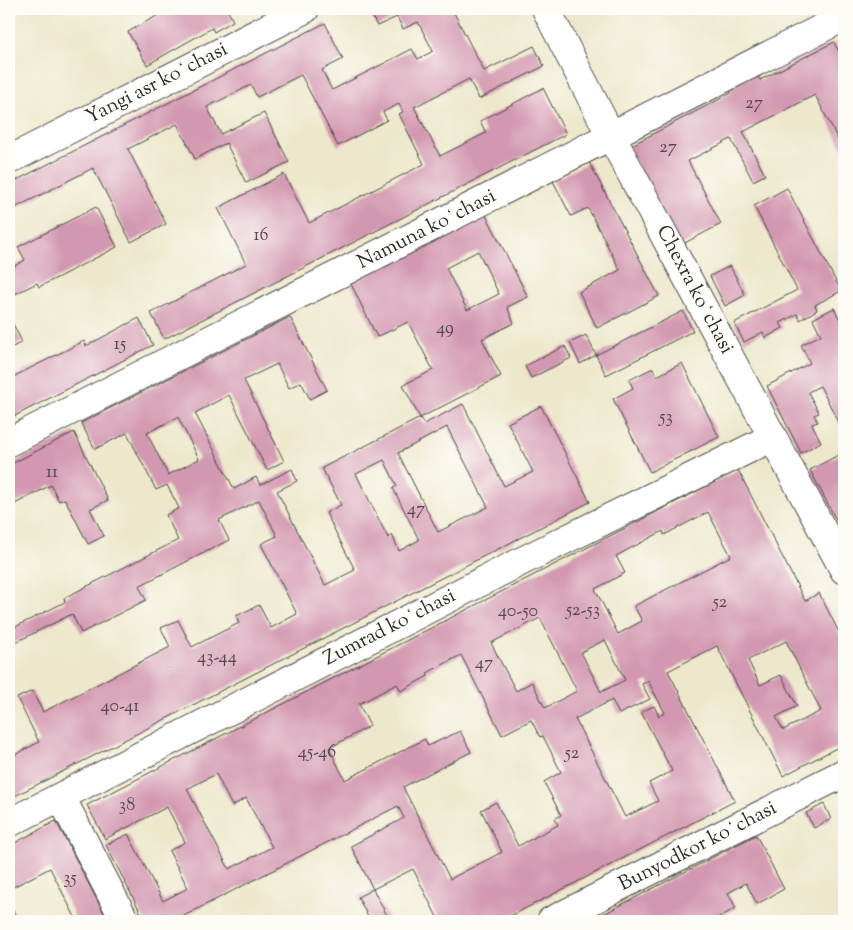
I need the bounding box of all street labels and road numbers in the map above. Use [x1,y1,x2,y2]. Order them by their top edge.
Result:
street label: Yangi asr koʻchasi [81,36,233,132]
street label: Namuna koʻchasi [353,182,502,277]
street label: Chexra koʻchasi [648,220,740,360]
street label: Zumrad koʻchasi [319,582,461,674]
street label: Bunyodkor koʻchasi [614,794,783,899]

